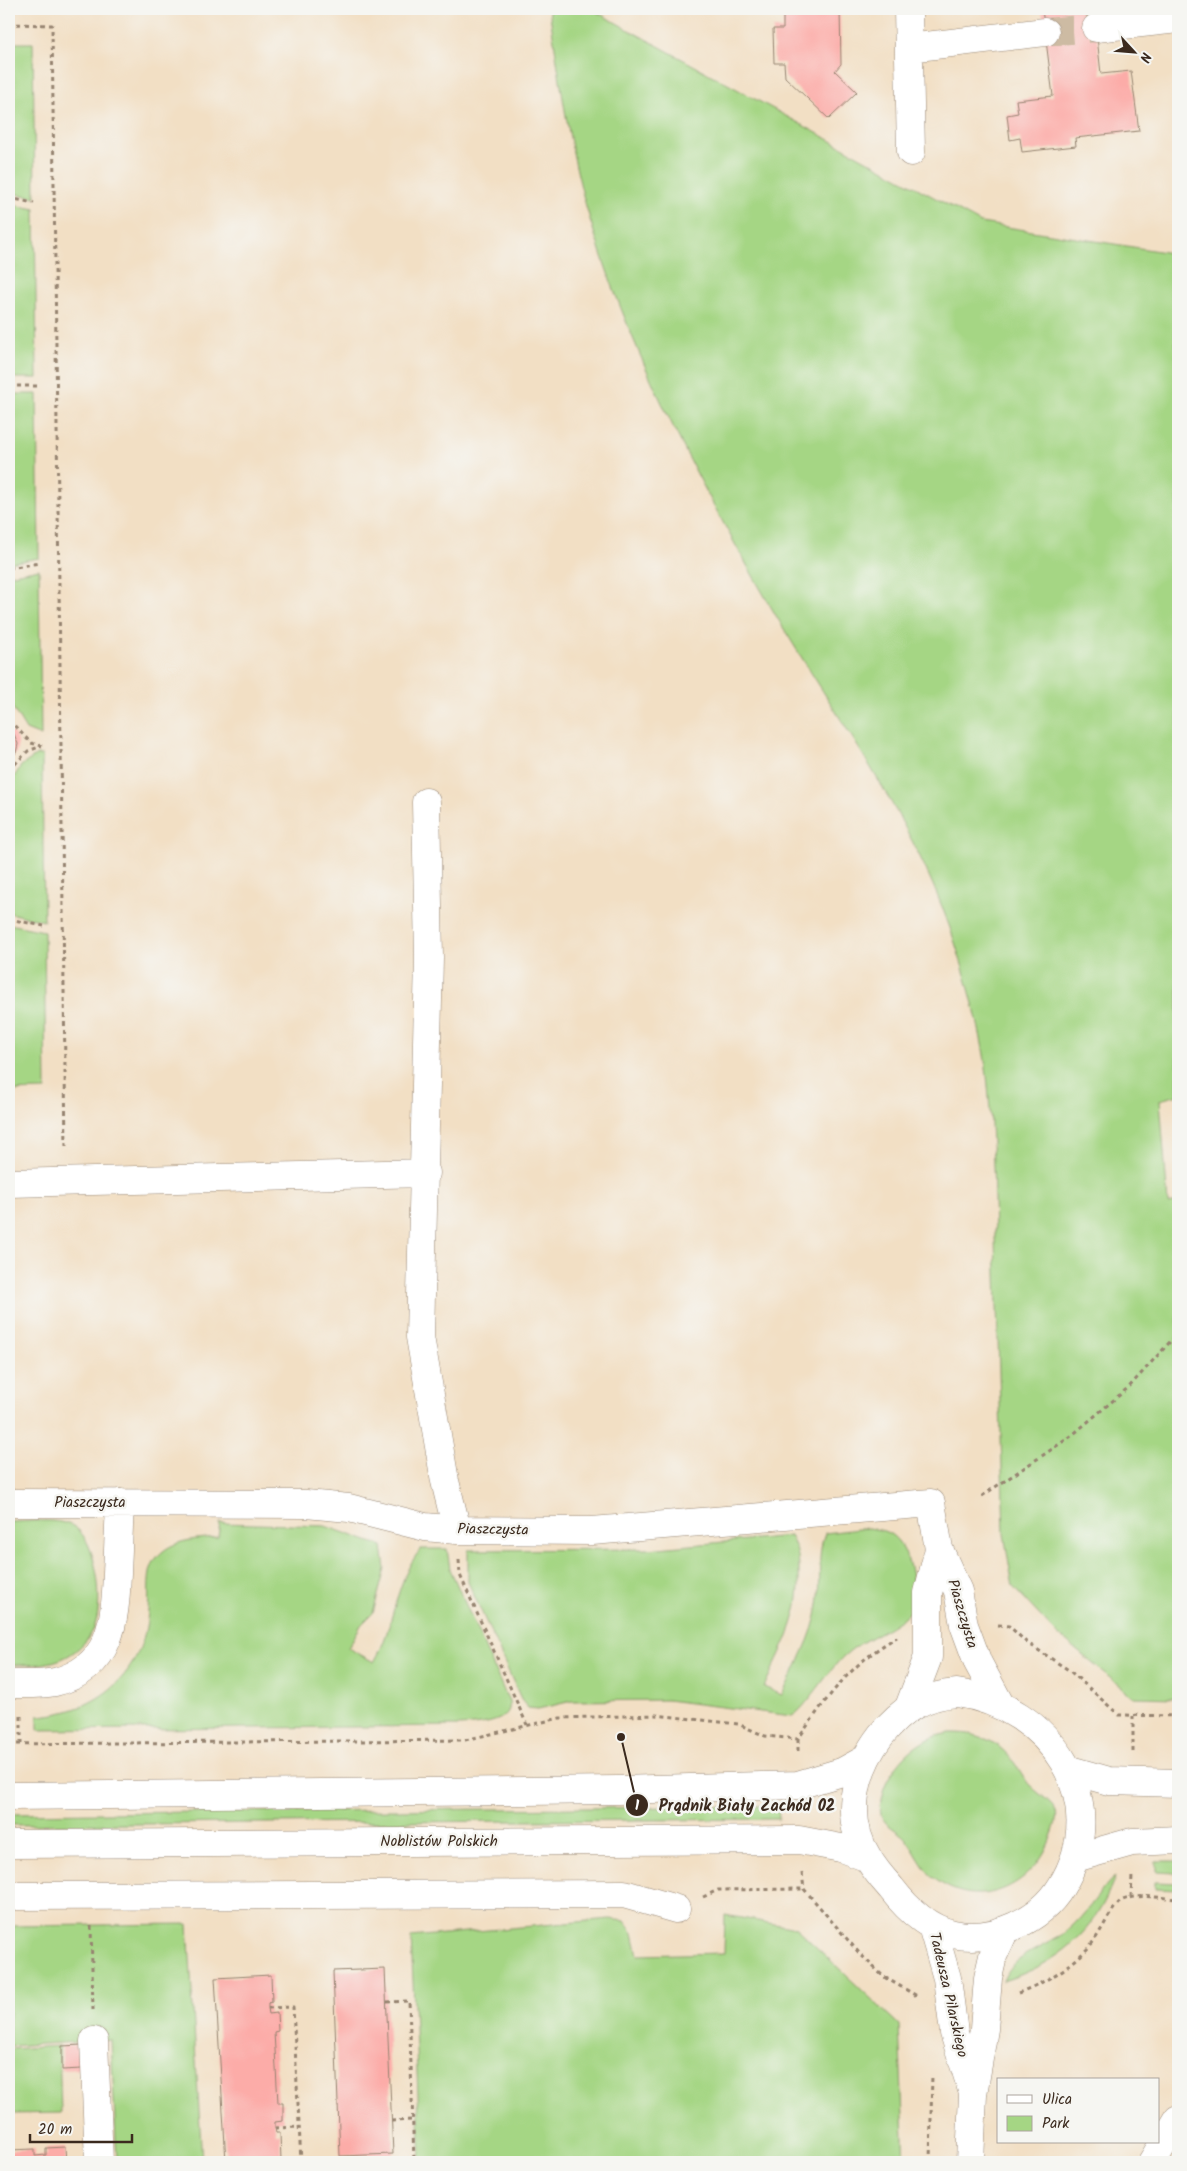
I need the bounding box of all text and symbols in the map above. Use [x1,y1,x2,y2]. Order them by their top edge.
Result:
north arrow [1110,28,1160,78]
text: N [1133,48,1157,66]
street label: Piaszczysta [54,1491,126,1515]
street label: Piaszczysta [457,1517,529,1543]
street label: Piaszczysta [940,1576,984,1652]
callout: Prądnik Biały Zachód 02 [624,1790,845,1821]
text: 1 [635,1794,640,1818]
text: Prądnik Biały Zachód 02 [659,1794,835,1819]
street label: Noblistów Polskich [380,1830,498,1854]
street label: Tadeusza Pilarskiego [922,1930,974,2060]
legend [997,2078,1160,2144]
text: Ulica [1042,2088,1072,2112]
scale bar [30,2111,132,2143]
text: Park [1042,2112,1070,2136]
text: 20 m [38,2118,72,2142]

